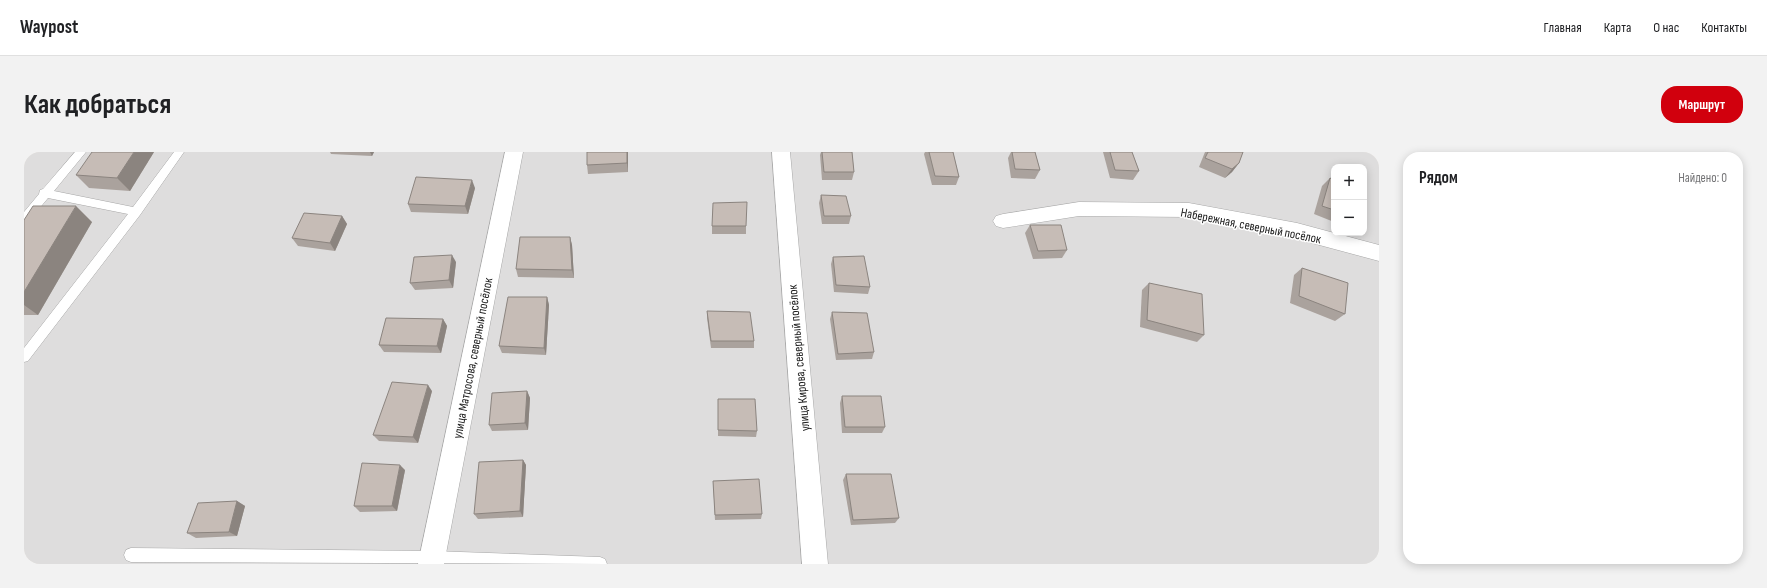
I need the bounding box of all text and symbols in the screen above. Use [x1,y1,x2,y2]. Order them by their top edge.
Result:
text: Waypost [20,16,78,39]
text: Главная [1544,19,1582,36]
text: Карта [1604,19,1631,36]
text: О нас [1653,19,1679,36]
text: Контакты [1701,19,1747,36]
button: Маршрут [1661,86,1743,123]
text: Как добраться [24,88,171,121]
map controls [1331,164,1367,236]
button: + [1331,164,1367,200]
text: Рядом [1419,168,1458,188]
text: Найдено: 0 [1678,170,1727,186]
button: − [1331,200,1367,236]
street label: Набережная, северный посёлок [1179,205,1322,247]
street label: улица Матросова, северный посёлок [450,276,496,440]
street label: улица Кирова, северный посёлок [785,284,813,432]

